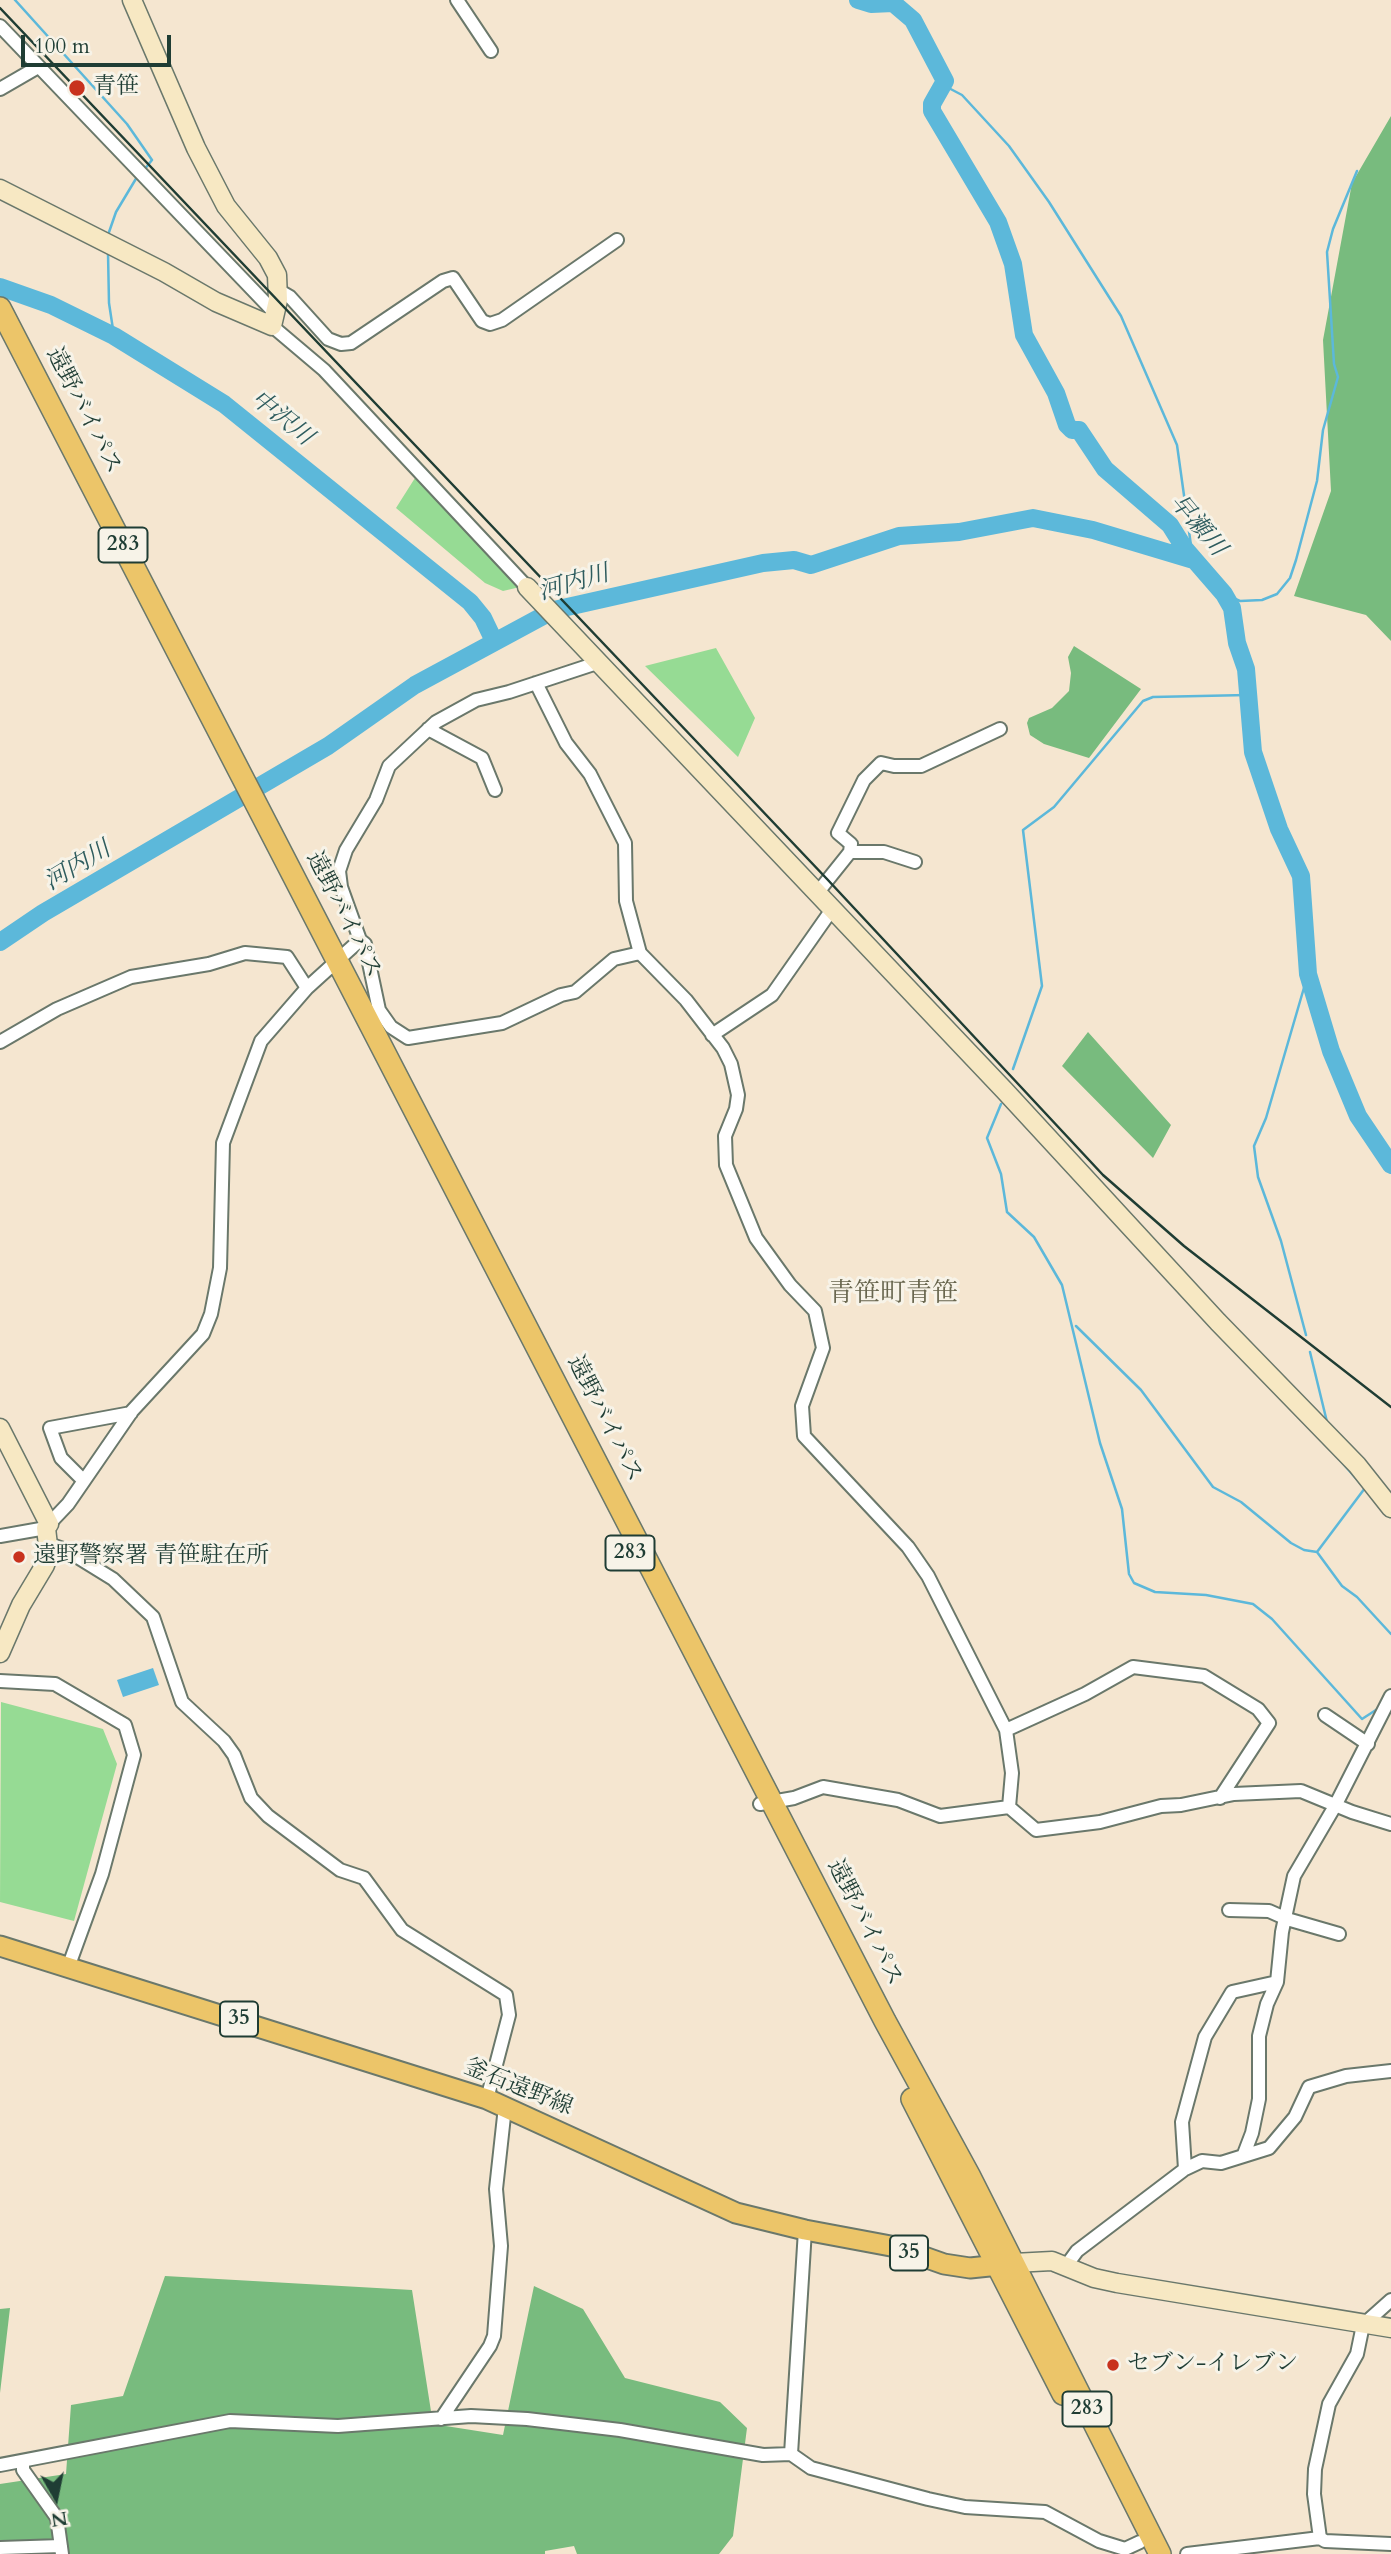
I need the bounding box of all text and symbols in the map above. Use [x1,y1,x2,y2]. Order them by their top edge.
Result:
scale bar [24,21,175,65]
text: 100 m [34,32,90,61]
place label: 青笹 [93,74,139,102]
marker: 青笹 [67,78,87,98]
street label: 遠野バイパス [39,343,127,479]
water label: 中沢川 [244,385,318,453]
water label: 早瀬川 [1163,489,1231,563]
road number: 283 [99,528,148,562]
water label: 河内川 [535,560,613,608]
water label: 河内川 [40,836,116,898]
street label: 遠野バイパス [299,847,387,983]
district label: 青笹町青笹 [828,1279,958,1311]
street label: 遠野バイパス [560,1351,648,1487]
road number: 283 [606,1536,654,1570]
place label: 遠野警察署 青笹駐在所 [33,1543,269,1571]
marker: 遠野警察署 青笹駐在所 [11,1549,27,1565]
street label: 遠野バイパス [820,1855,908,1991]
road number: 35 [220,2002,258,2036]
street label: 釜石遠野線 [460,2054,576,2122]
road number: 35 [890,2236,928,2270]
place label: セブン-イレブン [1127,2351,1298,2379]
marker: セブン-イレブン [1105,2357,1121,2373]
road number: 283 [1062,2392,1112,2426]
north arrow [21,2463,91,2533]
text: N [49,2505,69,2533]

